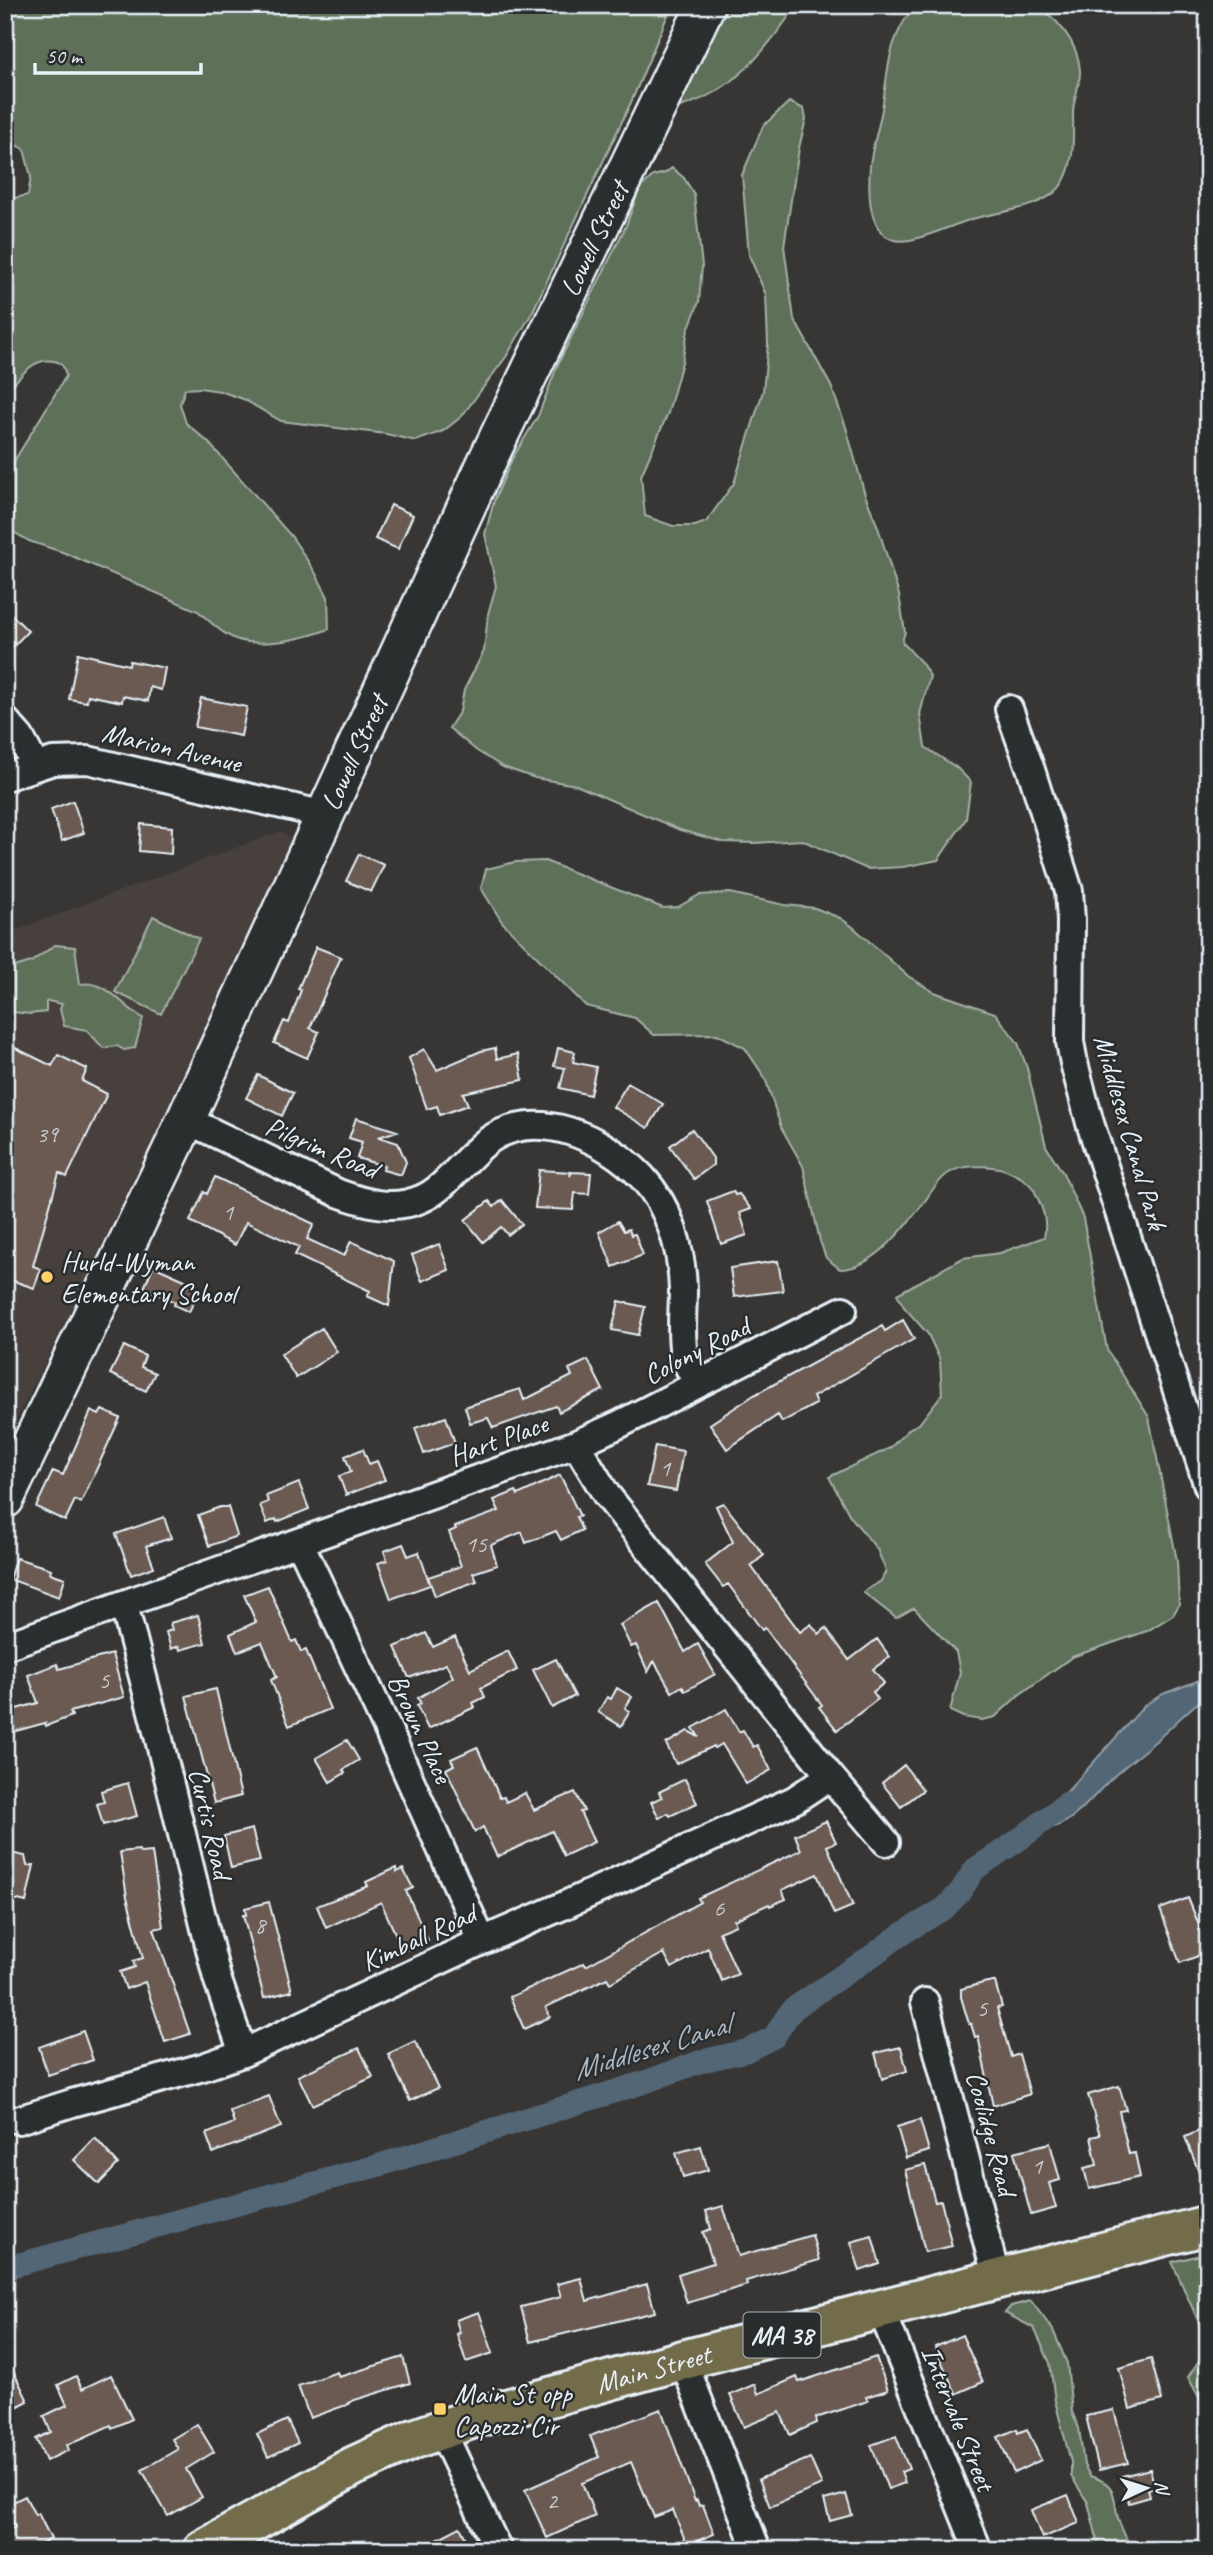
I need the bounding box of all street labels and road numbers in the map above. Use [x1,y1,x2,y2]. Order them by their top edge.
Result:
street label: Lowell Street [552,173,638,302]
street label: Lowell Street [313,686,397,816]
street label: Marion Avenue [99,715,247,781]
street label: Middlesex Canal Park [1086,1031,1176,1235]
street label: Pilgrim Road [260,1108,387,1188]
street label: Colony Road [637,1307,759,1392]
street label: Hart Place [444,1405,554,1473]
street label: Brown Place [380,1668,462,1790]
street label: Curtis Road [181,1765,241,1886]
street label: Kimball Road [355,1894,485,1979]
street label: Coolidge Road [958,2067,1026,2203]
road number: MA 38 [744,2312,820,2358]
street label: Main Street [592,2336,717,2401]
street label: Intervale Street [914,2340,1005,2498]

